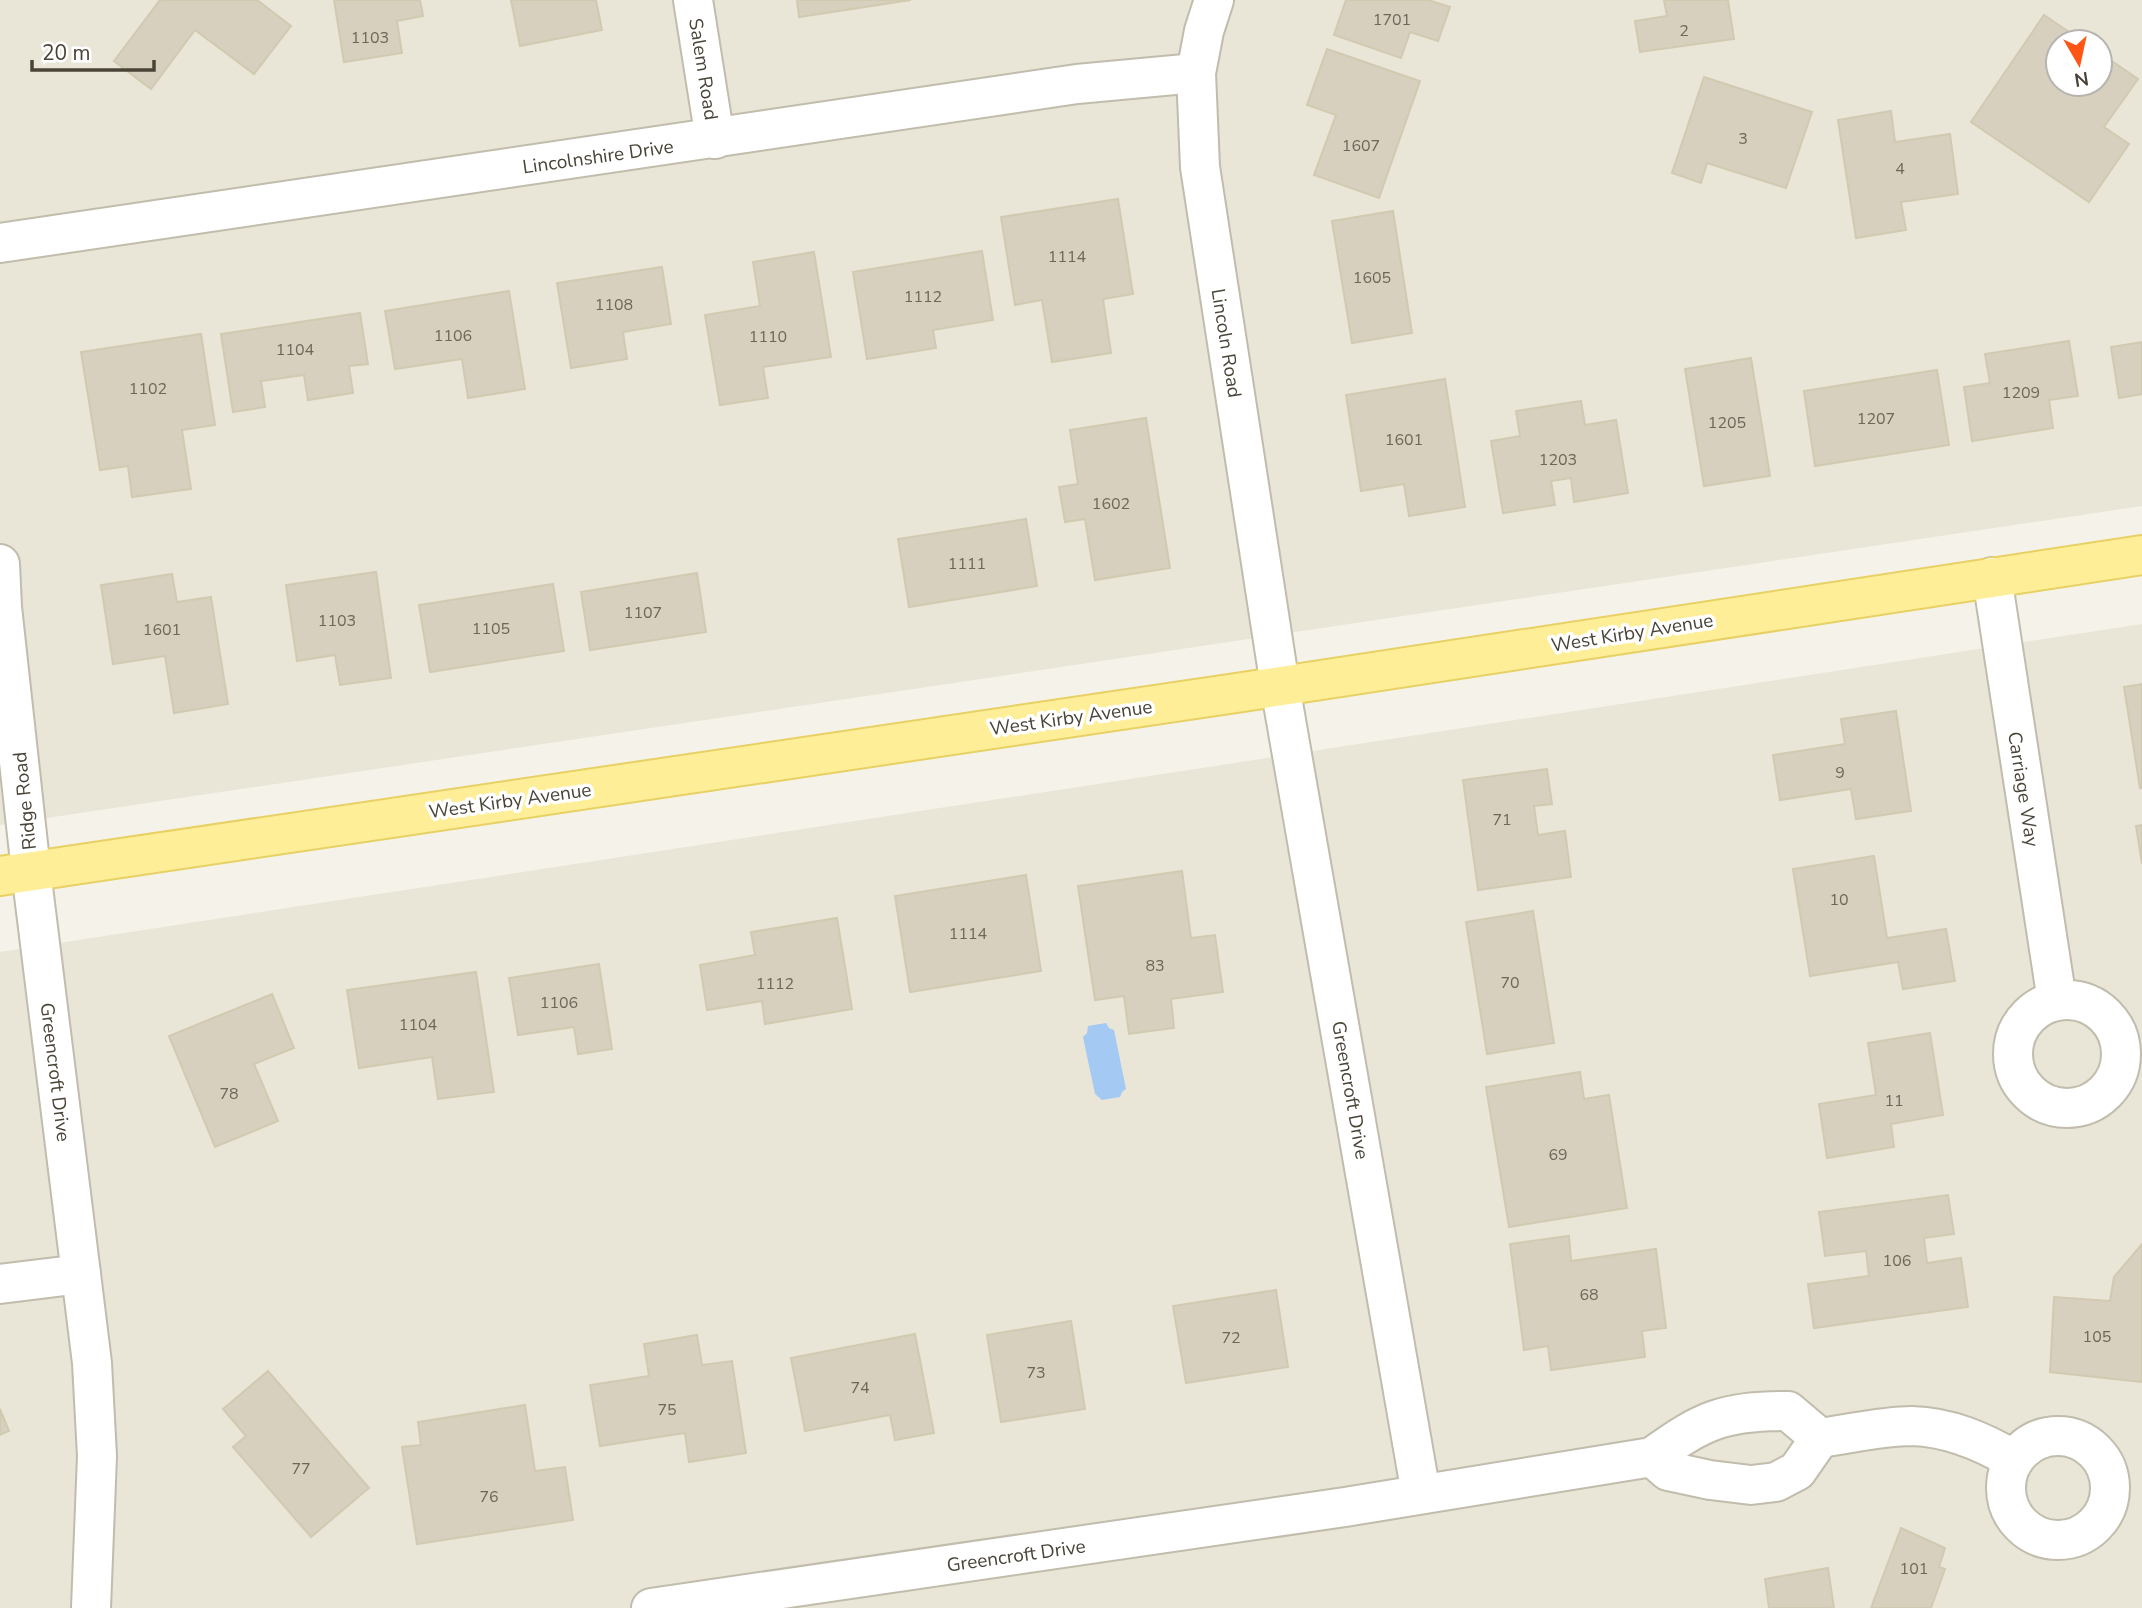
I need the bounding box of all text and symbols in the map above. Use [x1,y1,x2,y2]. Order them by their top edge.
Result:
house number: 1701 [1373,9,1411,31]
street label: Salem Road [682,16,724,122]
house number: 2 [1679,20,1689,42]
house number: 1103 [351,27,389,49]
scale bar [32,28,154,72]
north arrow [2044,28,2114,98]
text: 20 m [42,39,91,67]
text: N [2072,65,2091,93]
house number: 3 [1738,128,1748,150]
street label: Lincolnshire Drive [521,134,675,180]
house number: 1607 [1342,135,1380,157]
house number: 4 [1895,158,1905,180]
house number: 1114 [1048,246,1087,268]
house number: 1605 [1353,267,1391,289]
house number: 1112 [904,286,942,308]
street label: Lincoln Road [1205,287,1247,400]
house number: 1108 [595,294,633,316]
house number: 1106 [434,325,472,347]
house number: 1110 [749,326,787,348]
house number: 1104 [276,339,315,361]
house number: 1102 [129,378,167,400]
house number: 1209 [2002,382,2040,404]
house number: 1207 [1857,408,1895,430]
house number: 1205 [1708,412,1746,434]
house number: 1601 [1385,429,1423,451]
house number: 1203 [1539,449,1577,471]
house number: 1602 [1092,493,1130,515]
house number: 1111 [948,553,986,575]
house number: 1107 [624,602,662,624]
street label: West Kirby Avenue [1549,607,1715,659]
house number: 1103 [318,610,356,632]
house number: 1105 [472,618,510,640]
house number: 1601 [143,619,181,641]
street label: West Kirby Avenue [988,694,1154,742]
street label: Carriage Way [2001,730,2045,849]
street label: Ridge Road [7,751,43,851]
house number: 9 [1835,762,1845,784]
street label: West Kirby Avenue [427,777,593,825]
house number: 71 [1492,809,1512,831]
house number: 10 [1829,889,1849,911]
house number: 1114 [949,923,988,945]
house number: 83 [1145,955,1165,977]
house number: 70 [1500,972,1520,994]
house number: 1112 [756,973,794,995]
house number: 1106 [540,992,578,1014]
street label: Greencroft Drive [34,1001,76,1143]
house number: 1104 [399,1014,438,1036]
street label: Greencroft Drive [1325,1019,1375,1161]
house number: 78 [219,1083,239,1105]
house number: 11 [1884,1090,1904,1112]
house number: 69 [1548,1144,1568,1166]
house number: 106 [1883,1250,1911,1272]
house number: 68 [1579,1284,1599,1306]
house number: 105 [2083,1326,2111,1348]
house number: 72 [1221,1327,1241,1349]
house number: 73 [1026,1362,1046,1384]
house number: 74 [850,1377,870,1399]
house number: 75 [657,1399,677,1421]
house number: 77 [291,1458,311,1480]
house number: 76 [479,1486,499,1508]
street label: Greencroft Drive [945,1533,1087,1579]
house number: 101 [1900,1558,1928,1580]

